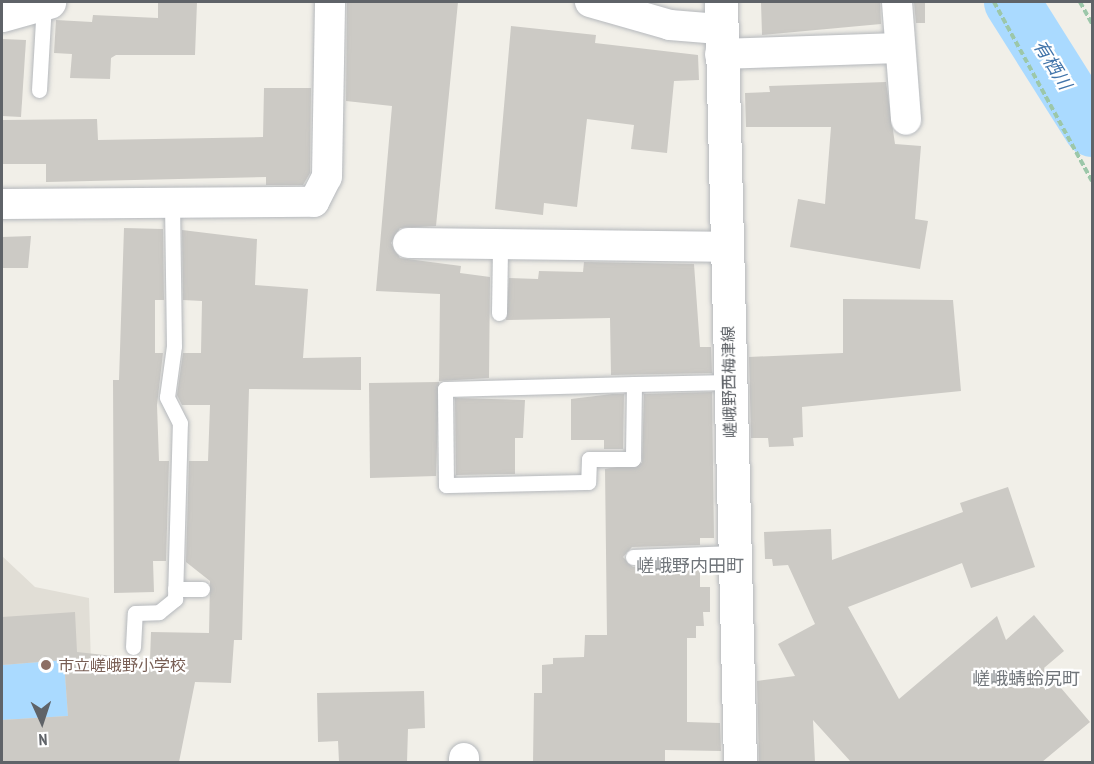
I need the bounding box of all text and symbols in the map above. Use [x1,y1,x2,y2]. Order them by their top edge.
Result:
water label: 有栖川 [1029,36,1075,94]
street label: 嵯峨野西梅津線 [718,326,740,438]
district label: 嵯峨野内田町 [636,555,744,577]
place label: 市立嵯峨野小学校 [58,655,186,675]
marker: 市立嵯峨野小学校 [39,658,53,672]
district label: 嵯峨蜻蛉尻町 [972,668,1080,690]
north arrow [12,692,72,752]
text: N [38,730,48,750]

